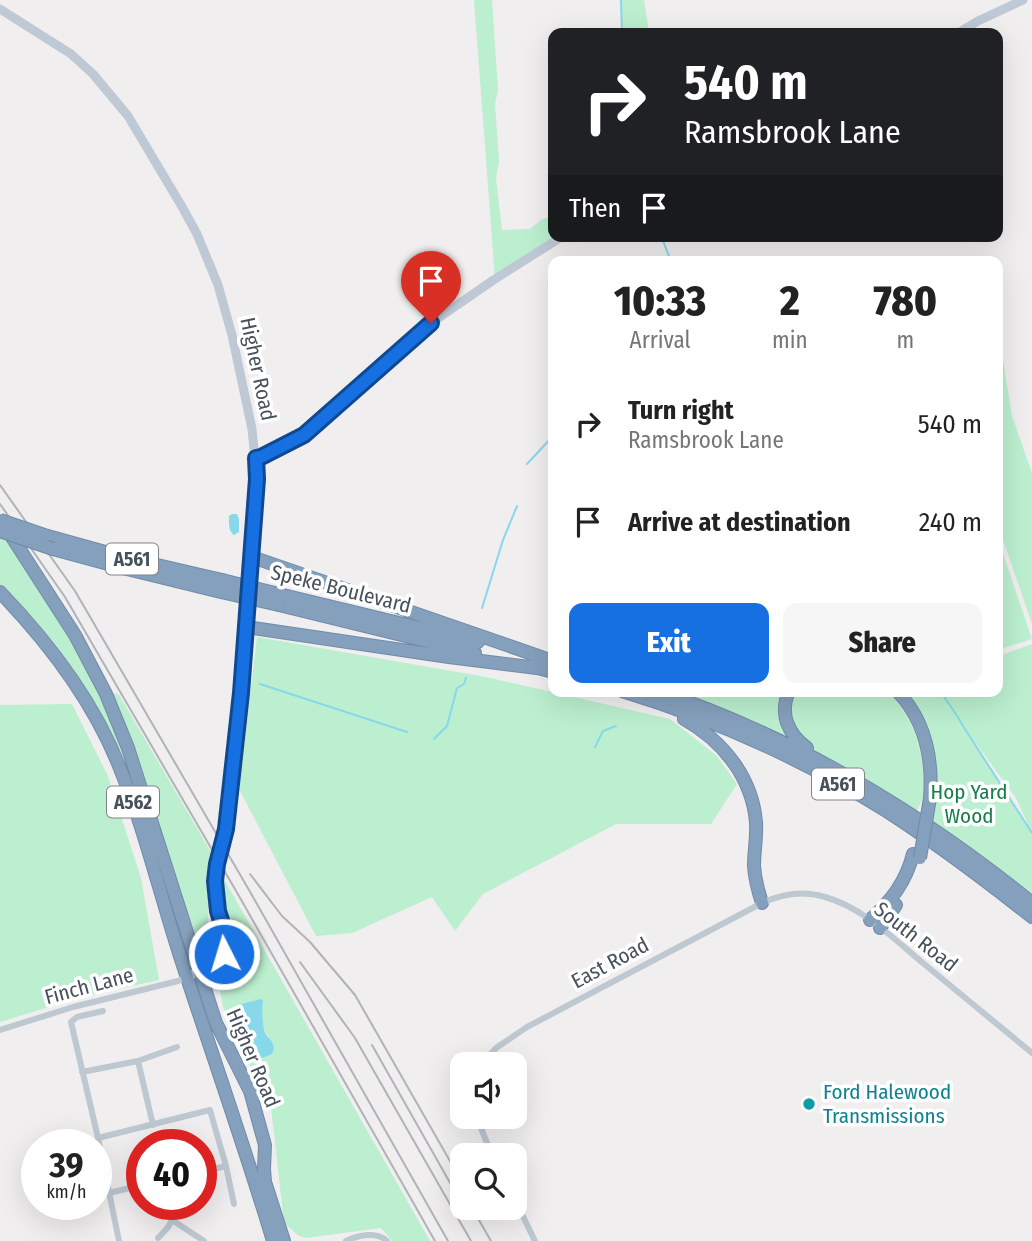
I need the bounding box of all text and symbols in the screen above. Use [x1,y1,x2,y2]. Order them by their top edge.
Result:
text: 540 m [684,53,808,112]
icon: right [569,56,660,147]
text: Ramsbrook Lane [684,113,901,151]
icon: arrive [635,189,673,227]
text: Then [569,193,621,224]
pin [401,251,461,323]
icon: arrive [412,262,450,300]
text: 10:33 [614,276,706,326]
text: 2 [780,276,800,326]
text: 780 [874,276,937,326]
street label: Higher Road [234,315,282,423]
text: Arrival [630,326,691,354]
text: min [772,326,808,354]
text: m [897,326,914,354]
text: Turn right [628,395,734,426]
icon: right [569,405,607,443]
text: 540 m [918,409,982,440]
text: Ramsbrook Lane [628,426,784,454]
icon: arrive [569,503,607,541]
text: Arrive at destination [628,507,851,538]
text: 240 m [919,507,982,538]
road number: A561 [106,544,158,574]
street label: Speke Boulevard [268,559,414,619]
button: Exit [569,603,769,683]
button: Share [783,603,982,683]
road number: A561 [812,768,864,800]
park label: Hop Yard Wood [931,779,1007,829]
road number: A562 [107,786,159,818]
street label: South Road [869,896,963,978]
position arrow [187,917,261,991]
street label: East Road [567,932,653,994]
street label: Finch Lane [42,962,136,1010]
street label: Higher Road [220,1005,286,1111]
map controls [450,1052,527,1220]
button: sound [450,1052,527,1129]
place label: Ford Halewood Transmissions [823,1079,951,1129]
marker: Ford Halewood Transmissions [801,1096,817,1112]
speed limit sign: 40 [126,1129,217,1220]
button: search [450,1143,527,1220]
text: 39 [49,1144,84,1186]
text: km/h [46,1181,87,1203]

